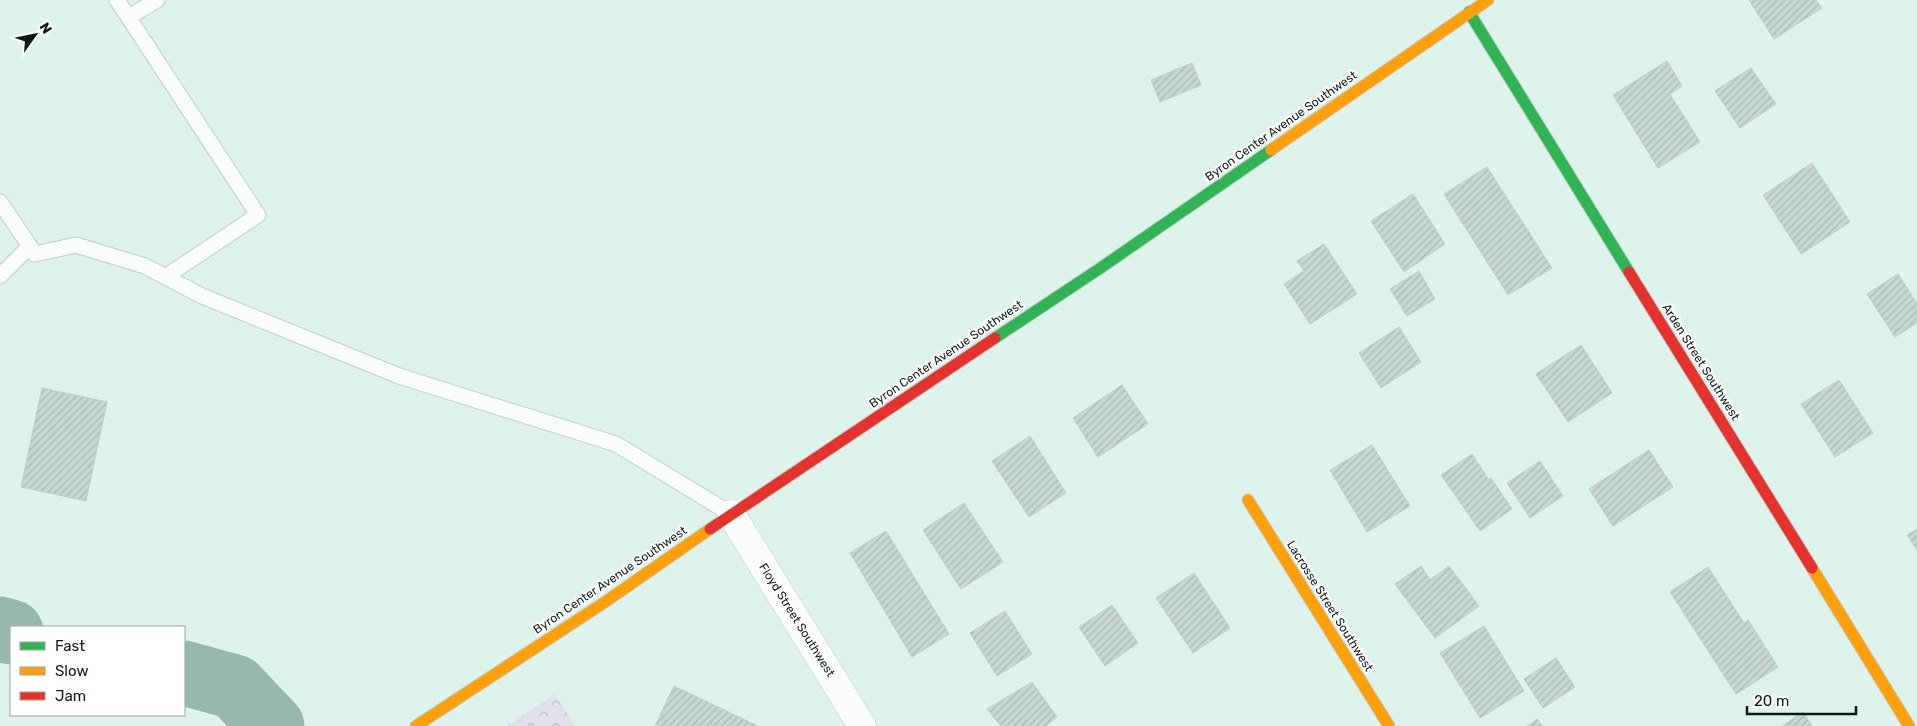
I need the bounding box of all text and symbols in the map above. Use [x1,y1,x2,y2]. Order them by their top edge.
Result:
north arrow [10,10,60,60]
text: N [36,19,55,37]
street label: Byron Center Avenue Southwest [1202,68,1360,184]
street label: Byron Center Avenue Southwest [867,297,1026,411]
street label: Arden Street Southwest [1659,301,1743,423]
street label: Byron Center Avenue Southwest [531,523,690,637]
street label: Lacrosse Street Southwest [1284,538,1376,674]
street label: Floyd Street Southwest [756,561,838,680]
legend [10,626,185,716]
text: Fast [55,637,85,655]
text: Slow [55,662,88,680]
scale bar [1747,684,1856,716]
text: Jam [55,687,86,705]
text: 20 m [1754,692,1789,710]

